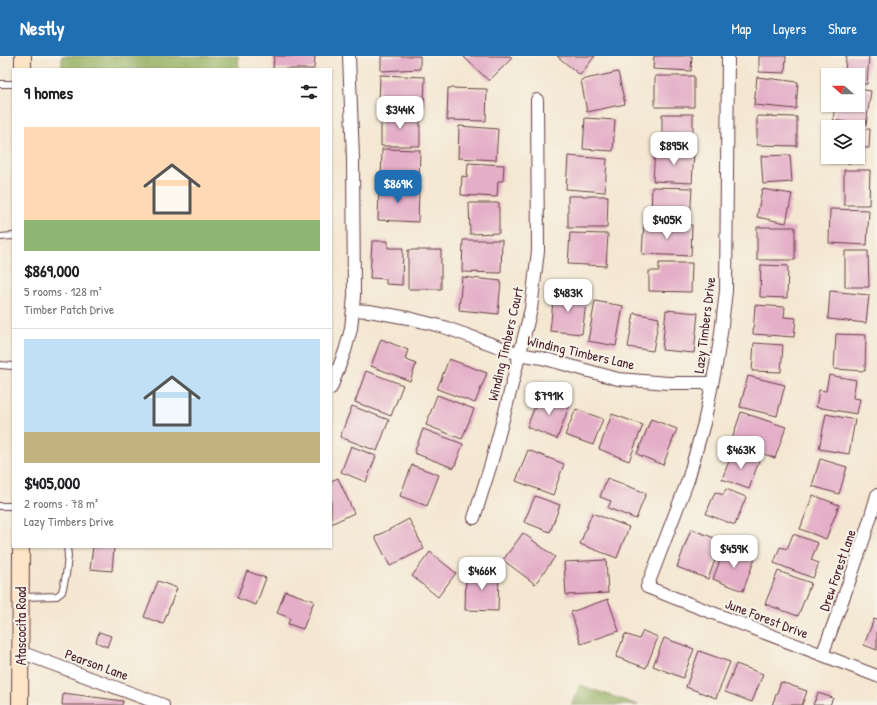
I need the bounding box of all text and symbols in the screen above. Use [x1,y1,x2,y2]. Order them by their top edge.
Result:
text: Nestly [20,15,65,41]
text: Map [731,19,751,38]
text: Layers [773,19,806,38]
text: Share [828,19,857,38]
north arrow [821,68,865,112]
map controls [821,68,865,164]
text: 9 homes [24,81,73,104]
icon: filters [298,81,320,103]
pin: $344K [372,96,428,130]
text: $344K [386,100,414,118]
button: layers [821,120,865,164]
pin: $895K [646,132,702,166]
text: $895K [659,136,689,154]
icon: home [136,153,208,225]
pin: $869K [370,170,426,204]
text: $869K [384,174,412,192]
pin: $405K [639,206,695,240]
text: $405K [652,210,682,228]
text: $869,000 [24,259,79,282]
street label: Lazy Timbers Drive [689,275,720,374]
pin: $483K [540,279,596,313]
text: 5 rooms · 128 m² [24,282,102,300]
text: $483K [553,283,583,301]
street label: Winding Timbers Court [483,285,528,403]
text: Timber Patch Drive [24,300,114,318]
street label: Winding Timbers Lane [525,330,637,375]
icon: home [136,365,208,437]
pin: $791K [521,382,577,416]
text: $791K [534,386,564,404]
pin: $463K [713,436,769,470]
text: $463K [726,440,756,458]
text: $405,000 [24,471,80,494]
text: 2 rooms · 78 m² [24,494,98,512]
text: Lazy Timbers Drive [24,512,114,530]
street label: Drew Forest Lane [814,526,860,613]
pin: $459K [706,535,762,569]
text: $459K [720,539,748,557]
pin: $466K [454,557,510,591]
text: $466K [468,561,496,579]
street label: Atascocita Road [11,586,30,665]
street label: June Forest Drive [723,593,812,643]
street label: Pearson Lane [63,644,132,684]

